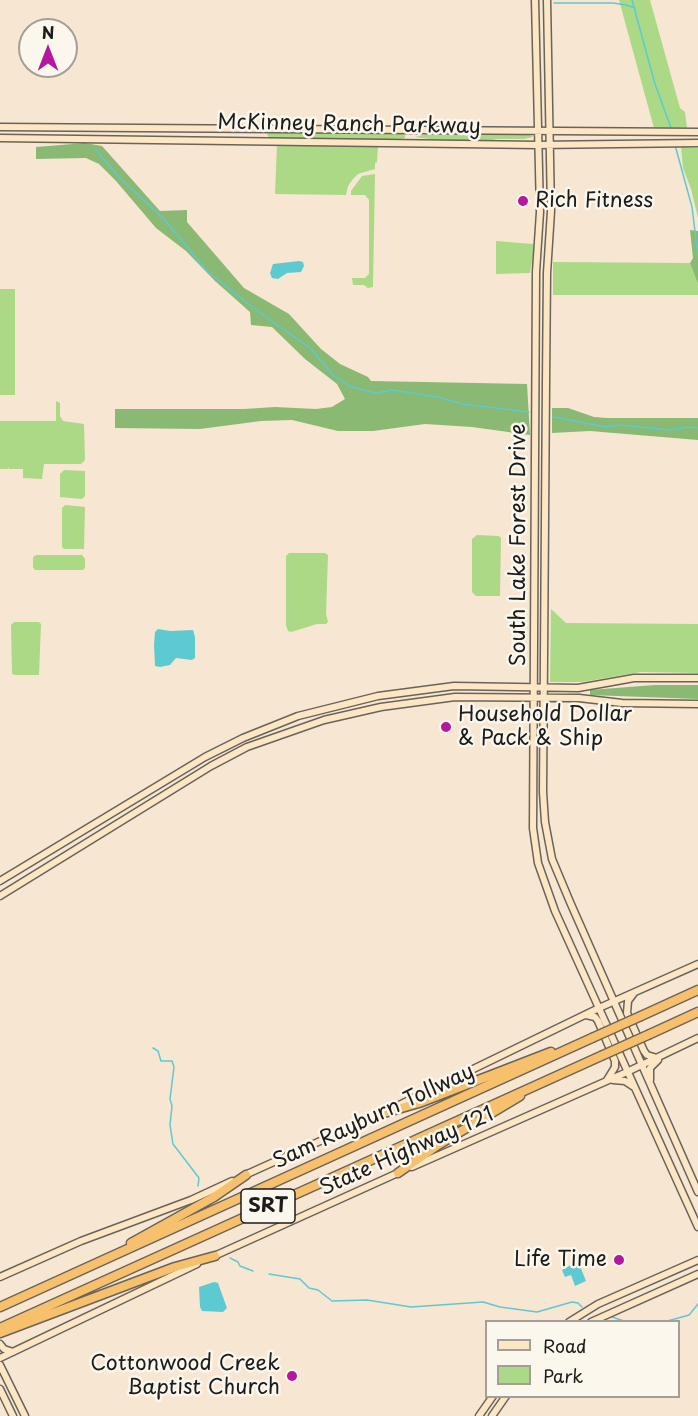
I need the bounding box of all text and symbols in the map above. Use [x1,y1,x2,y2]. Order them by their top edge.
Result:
north arrow [18,18,78,78]
text: N [42,20,54,44]
street label: McKinney Ranch Parkway [217,110,481,140]
place label: Rich Fitness [535,188,653,214]
marker: Rich Fitness [516,194,530,208]
street label: South Lake Forest Drive [506,424,532,666]
place label: Household Dollar & Pack & Ship [458,702,632,752]
marker: Household Dollar & Pack & Ship [439,720,453,734]
street label: Sam Rayburn Tollway [270,1059,478,1175]
street label: State Highway 121 [316,1102,498,1202]
road number: SRT [241,1189,295,1223]
place label: Life Time [514,1247,607,1273]
marker: Life Time [612,1253,626,1267]
legend [485,1320,680,1398]
text: Road [543,1332,587,1359]
place label: Cottonwood Creek Baptist Church [90,1351,280,1401]
text: Park [543,1362,583,1389]
marker: Cottonwood Creek Baptist Church [285,1369,299,1383]

